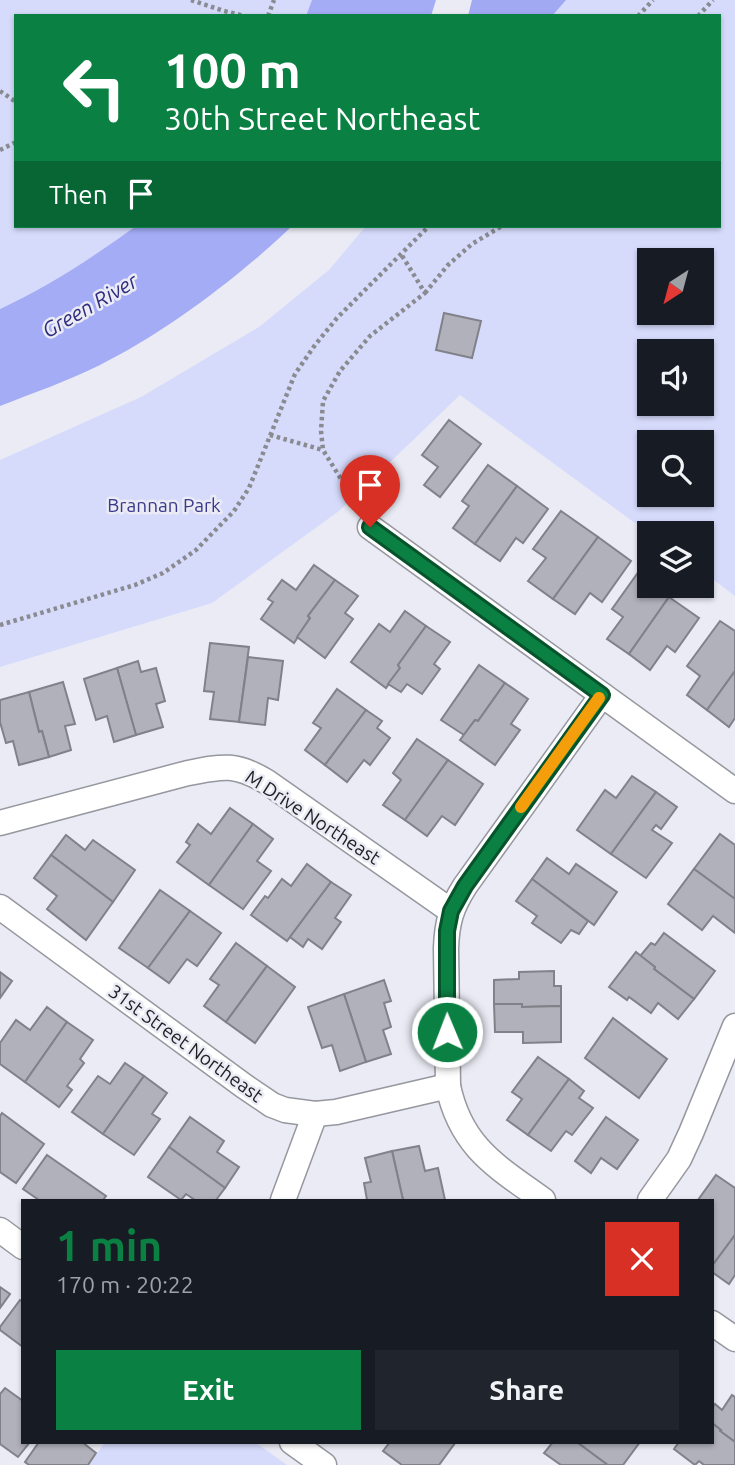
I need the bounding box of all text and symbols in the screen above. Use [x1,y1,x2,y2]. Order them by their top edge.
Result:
icon: left [49,42,140,133]
text: 100 m [164,42,301,97]
text: 30th Street Northeast [164,100,480,136]
icon: arrive [122,175,160,213]
text: Then [49,180,108,209]
north arrow [637,248,714,326]
map controls [637,248,714,598]
water label: Green River [38,268,142,342]
button: sound [637,339,714,416]
button: search [637,430,714,507]
pin [340,455,400,527]
icon: arrive [351,466,389,504]
park label: Brannan Park [107,494,221,516]
button: layers [637,521,714,598]
street label: M Drive Northeast [241,765,385,869]
street label: 31st Street Northeast [105,980,268,1107]
position arrow [410,995,484,1069]
text: 1 min [56,1222,162,1269]
button: close [605,1222,679,1296]
text: 170 m · 20:22 [56,1272,194,1297]
button: Exit [56,1350,361,1430]
button: Share [375,1350,679,1430]

